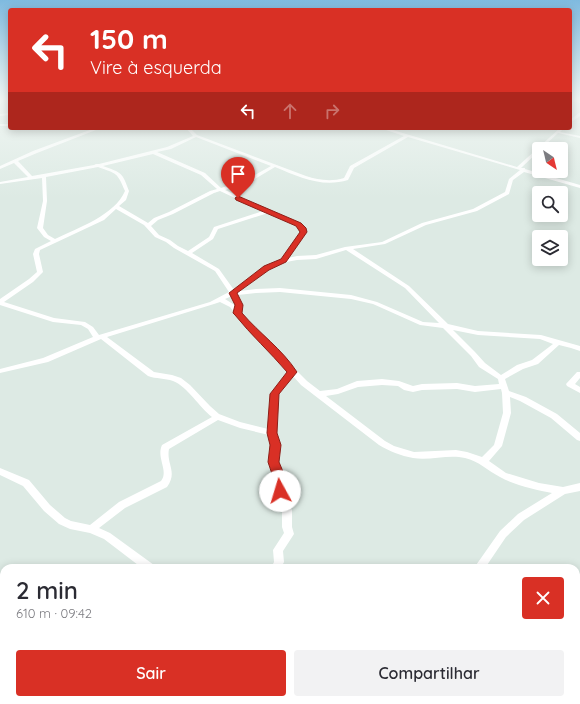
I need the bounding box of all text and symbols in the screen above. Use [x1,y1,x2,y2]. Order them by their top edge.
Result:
text: 150 m [90,21,168,56]
icon: left [24,24,76,76]
text: Vire à esquerda [90,56,222,79]
icon: left [237,100,259,122]
icon: ahead [279,100,301,122]
icon: right [321,100,343,122]
north arrow [532,142,568,178]
map controls [532,142,568,266]
pin [221,157,255,198]
icon: arrive [227,163,249,185]
button: search [532,186,568,222]
button: layers [532,230,568,266]
position arrow [259,470,301,512]
text: 2 min [16,575,78,605]
button: close [522,577,564,619]
text: 610 m · 09:42 [16,605,92,621]
button: Sair [16,650,286,696]
button: Compartilhar [294,650,564,696]

